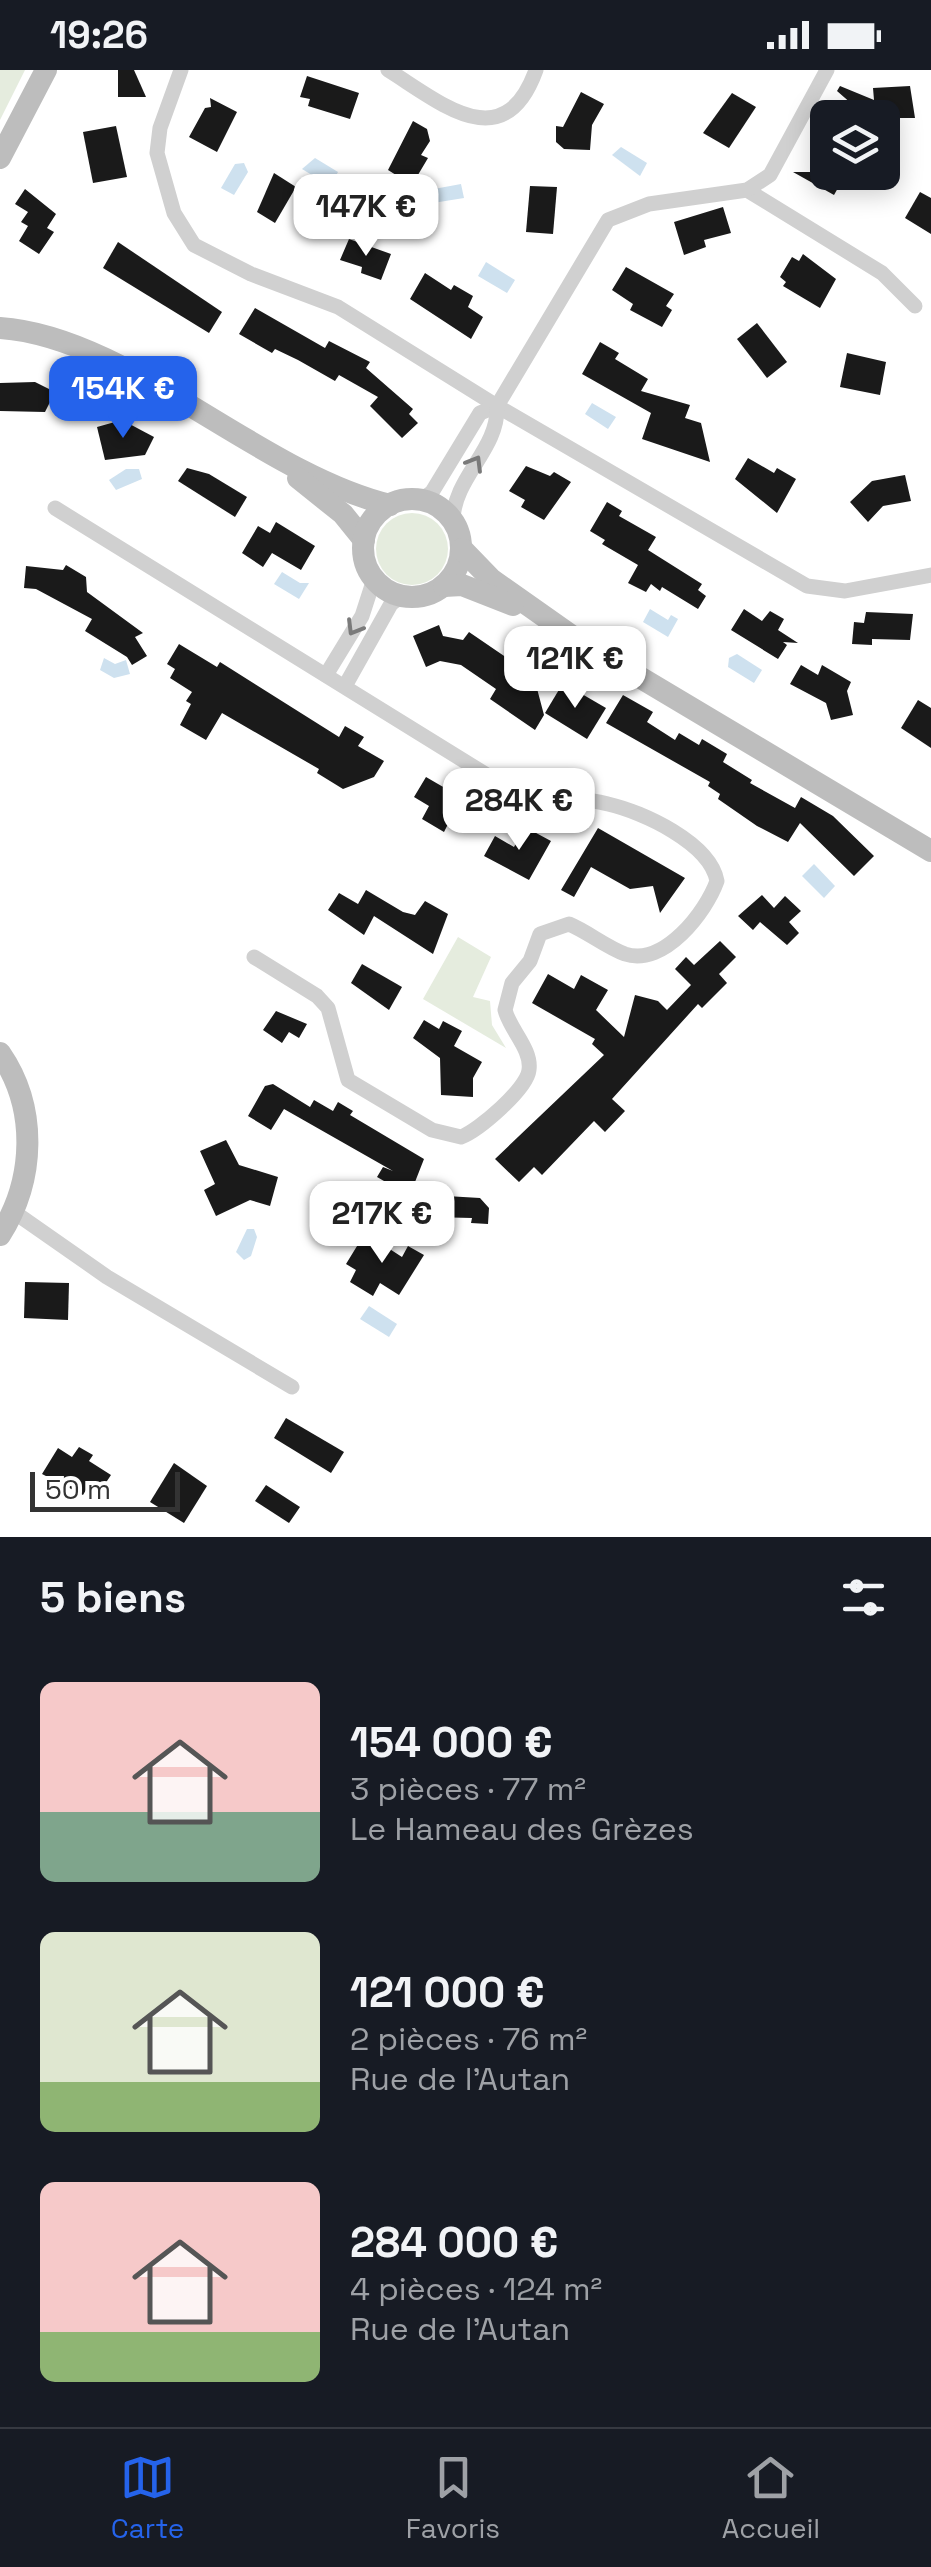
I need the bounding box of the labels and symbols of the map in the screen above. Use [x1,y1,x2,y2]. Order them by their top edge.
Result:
pin: 147K € [285,174,447,259]
pin: 154K € [42,356,204,441]
one-way arrow [463,456,483,474]
one-way arrow [347,617,366,635]
pin: 121K € [494,626,656,711]
pin: 284K € [438,768,600,853]
pin: 217K € [301,1181,463,1266]
scale bar [30,1467,180,1512]

